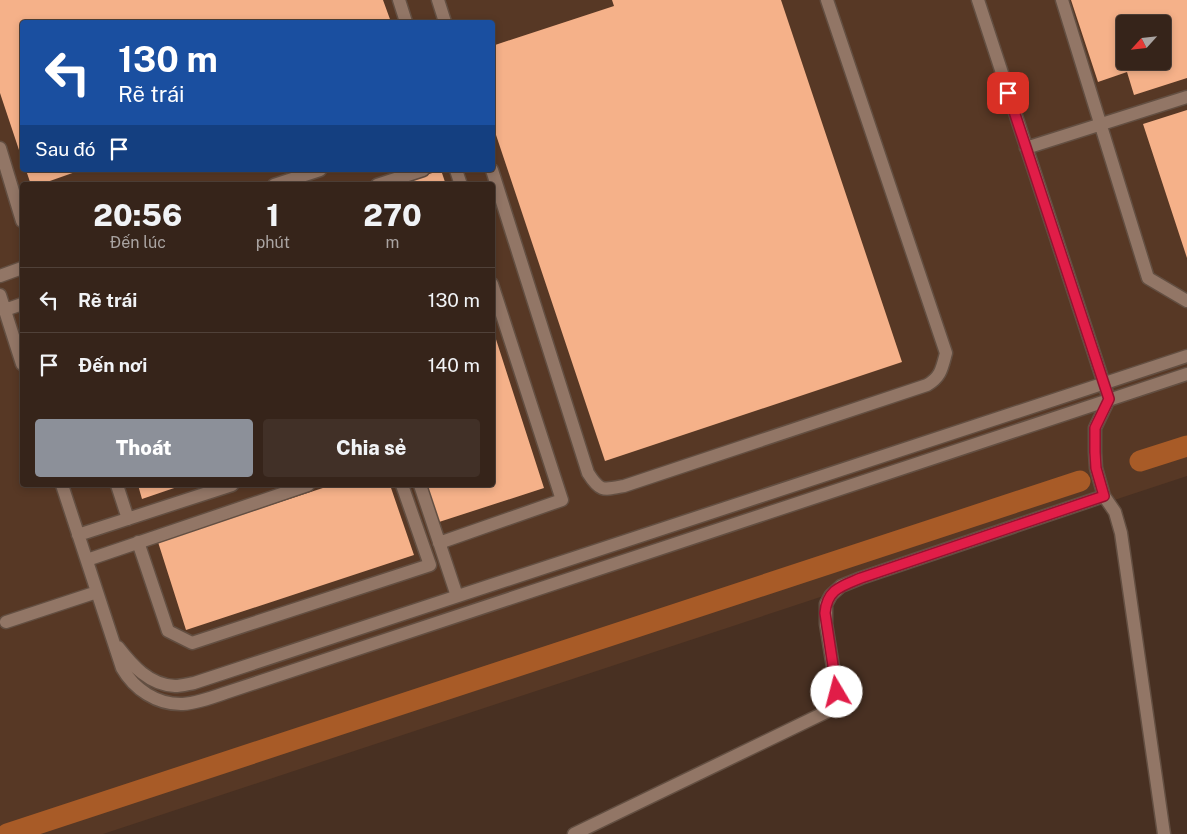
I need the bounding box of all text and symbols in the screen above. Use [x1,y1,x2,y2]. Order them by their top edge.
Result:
north arrow [1116,15,1171,70]
map controls [1116,15,1171,70]
text: 130 m [118,39,218,80]
icon: left [35,40,100,105]
pin [987,72,1029,114]
icon: arrive [994,79,1022,107]
text: Rẽ trái [118,81,185,107]
icon: arrive [105,135,133,163]
text: Sau đó [35,138,95,160]
text: 20:56 [93,197,182,233]
text: 1 [266,197,279,233]
text: 270 [363,197,422,233]
text: Đến lúc [110,233,166,252]
text: phút [256,233,290,252]
text: m [386,233,399,252]
icon: left [35,286,63,314]
text: Rẽ trái [78,289,137,311]
text: 130 m [428,289,480,311]
icon: arrive [35,351,63,379]
text: Đến nơi [78,354,147,376]
text: 140 m [428,354,480,376]
button: Thoát [35,419,253,477]
button: Chia sẻ [263,419,480,477]
position arrow [810,665,862,717]

